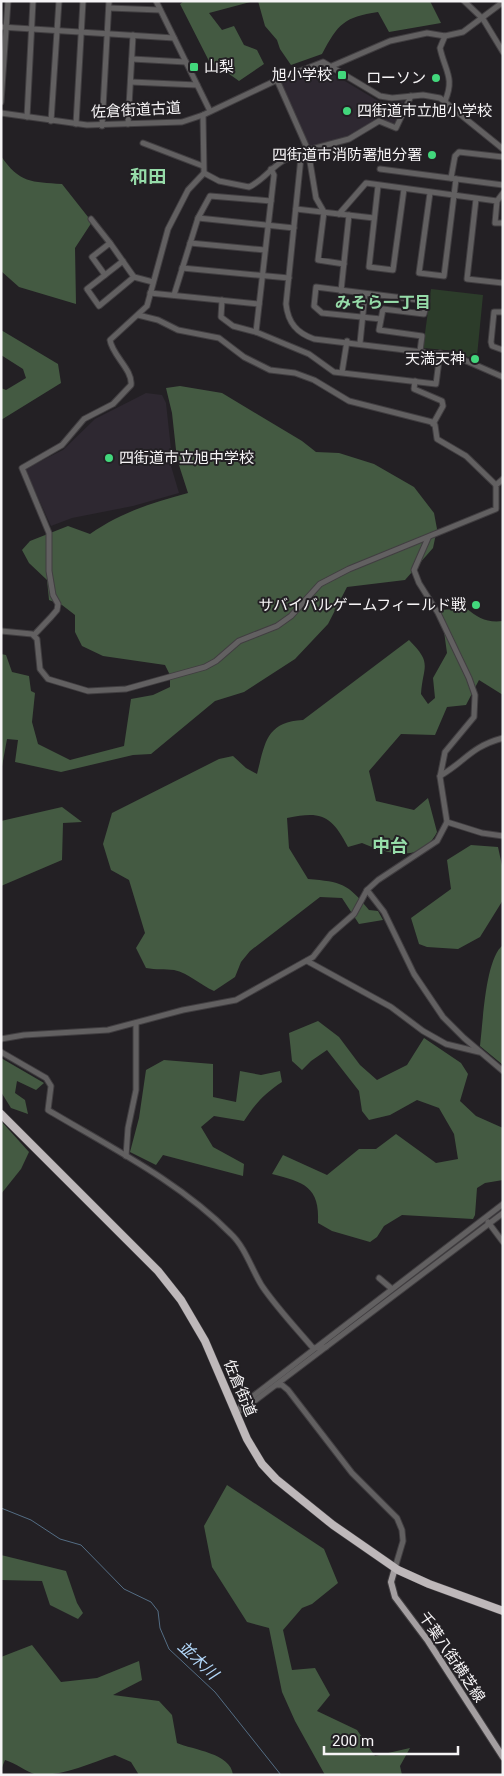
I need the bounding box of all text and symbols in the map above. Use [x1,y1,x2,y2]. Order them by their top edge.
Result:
place label: 山梨 [204,58,234,76]
marker: 山梨 [188,61,200,73]
place label: 旭小学校 [272,66,332,84]
marker: 旭小学校 [336,69,348,81]
place label: ローソン [366,69,426,87]
marker: ローソン [430,72,442,84]
street label: 佐倉街道古道 [91,99,181,121]
place label: 四街道市立旭小学校 [357,102,492,120]
marker: 四街道市立旭小学校 [341,105,353,117]
place label: 四街道市消防署旭分署 [272,146,422,164]
marker: 四街道市消防署旭分署 [426,149,438,161]
district label: 和田 [130,166,166,187]
district label: みそら一丁目 [335,293,431,312]
place label: 天満天神 [405,350,465,368]
marker: 天満天神 [469,353,481,365]
place label: 四街道市立旭中学校 [119,449,254,467]
marker: 四街道市立旭中学校 [103,452,115,464]
place label: サバイバルゲームフィールド戦 [259,596,466,614]
marker: サバイバルゲームフィールド戦 [470,599,482,611]
district label: 中台 [372,835,408,856]
street label: 佐倉街道 [220,1357,260,1419]
street label: 千葉八街横芝線 [415,1608,489,1706]
water label: 並木川 [174,1637,223,1685]
scale bar [324,1724,458,1756]
text: 200 m [332,1732,374,1750]

